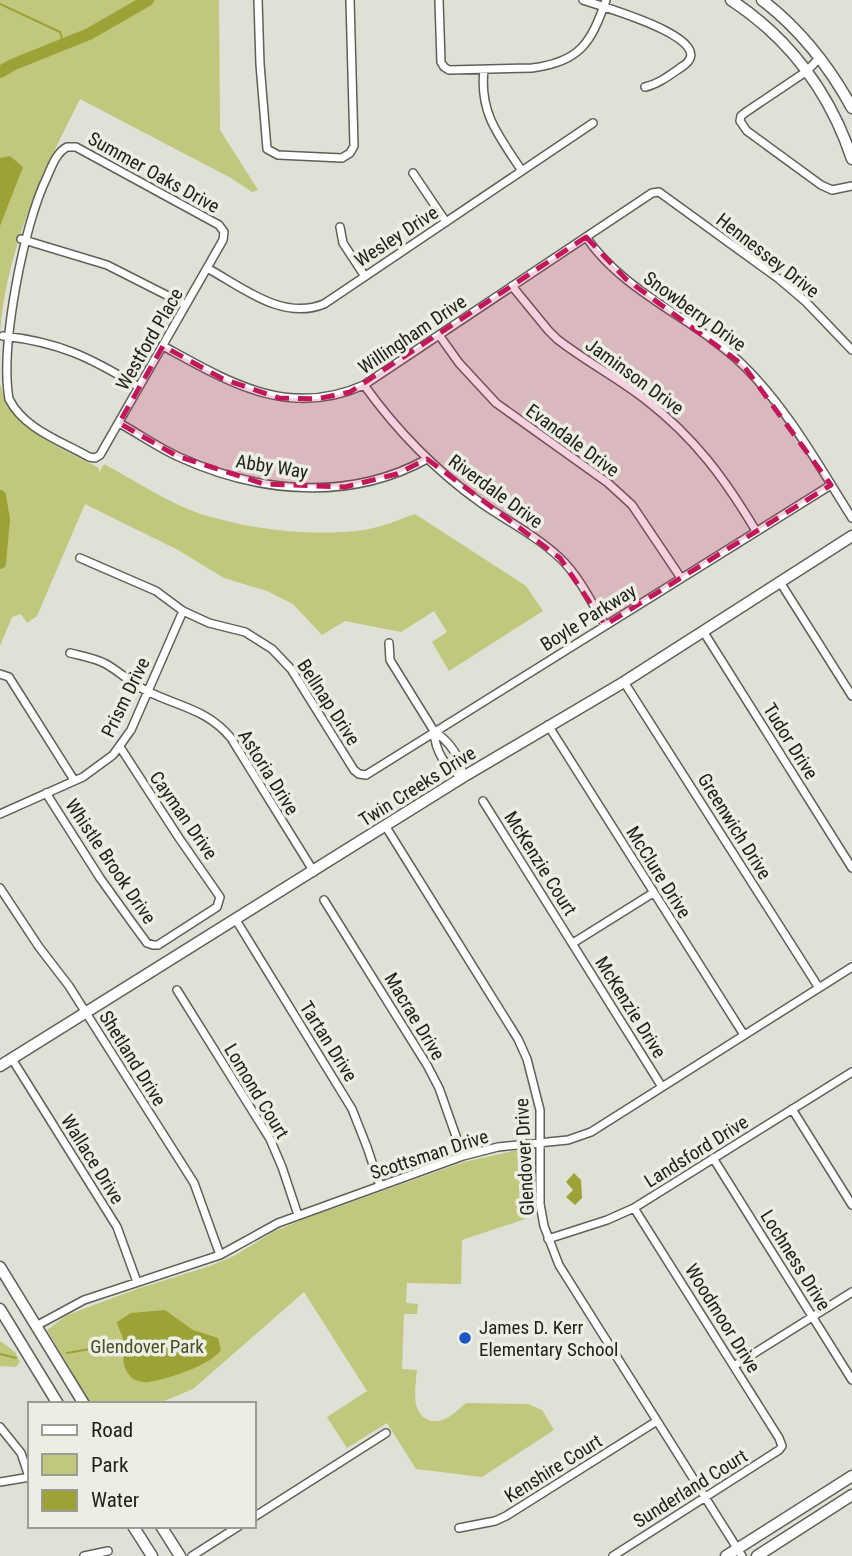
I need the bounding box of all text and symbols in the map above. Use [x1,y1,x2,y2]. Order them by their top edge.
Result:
street label: Summer Oaks Drive [84,127,224,218]
street label: Wesley Drive [350,201,442,272]
street label: Hennessey Drive [712,208,824,303]
street label: Snowberry Drive [639,266,751,356]
street label: Westford Place [111,284,188,394]
street label: Willingham Drive [354,290,471,379]
street label: Jaminson Drive [581,333,688,420]
street label: Evandale Drive [522,399,624,482]
street label: Abby Way [234,449,310,484]
street label: Riverdale Drive [444,449,547,533]
street label: Boyle Parkway [536,579,640,656]
street label: Prism Drive [96,653,155,741]
street label: Bellnap Drive [292,655,365,750]
street label: Tudor Drive [758,699,823,784]
street label: Astoria Drive [233,725,304,819]
street label: Twin Creeks Drive [355,741,480,832]
street label: Cayman Drive [145,767,222,864]
street label: Greenwich Drive [693,769,776,884]
street label: Whistle Brook Drive [60,794,161,928]
street label: McKenzie Court [499,807,582,920]
street label: McClure Drive [621,822,696,923]
street label: McKenzie Drive [590,952,671,1062]
street label: Macrae Drive [379,968,450,1064]
street label: Tartan Drive [295,997,362,1086]
street label: Shetland Drive [94,1006,171,1110]
street label: Lomond Court [219,1040,294,1143]
street label: Glendover Drive [510,1098,539,1216]
street label: Wallace Drive [56,1110,129,1208]
street label: Landsford Drive [640,1110,753,1193]
street label: Scottsman Drive [367,1125,491,1184]
street label: Lochness Drive [756,1206,836,1315]
street label: Woodmoor Drive [680,1260,765,1377]
place label: James D. Kerr Elementary School [479,1316,618,1361]
marker: James D. Kerr Elementary School [457,1330,473,1346]
park label: Glendover Park [90,1335,204,1358]
legend [28,1402,256,1528]
text: Road [91,1418,133,1442]
street label: Kenshire Court [500,1429,606,1508]
street label: Sunderland Court [629,1444,752,1533]
text: Park [91,1453,129,1477]
text: Water [91,1488,139,1512]

